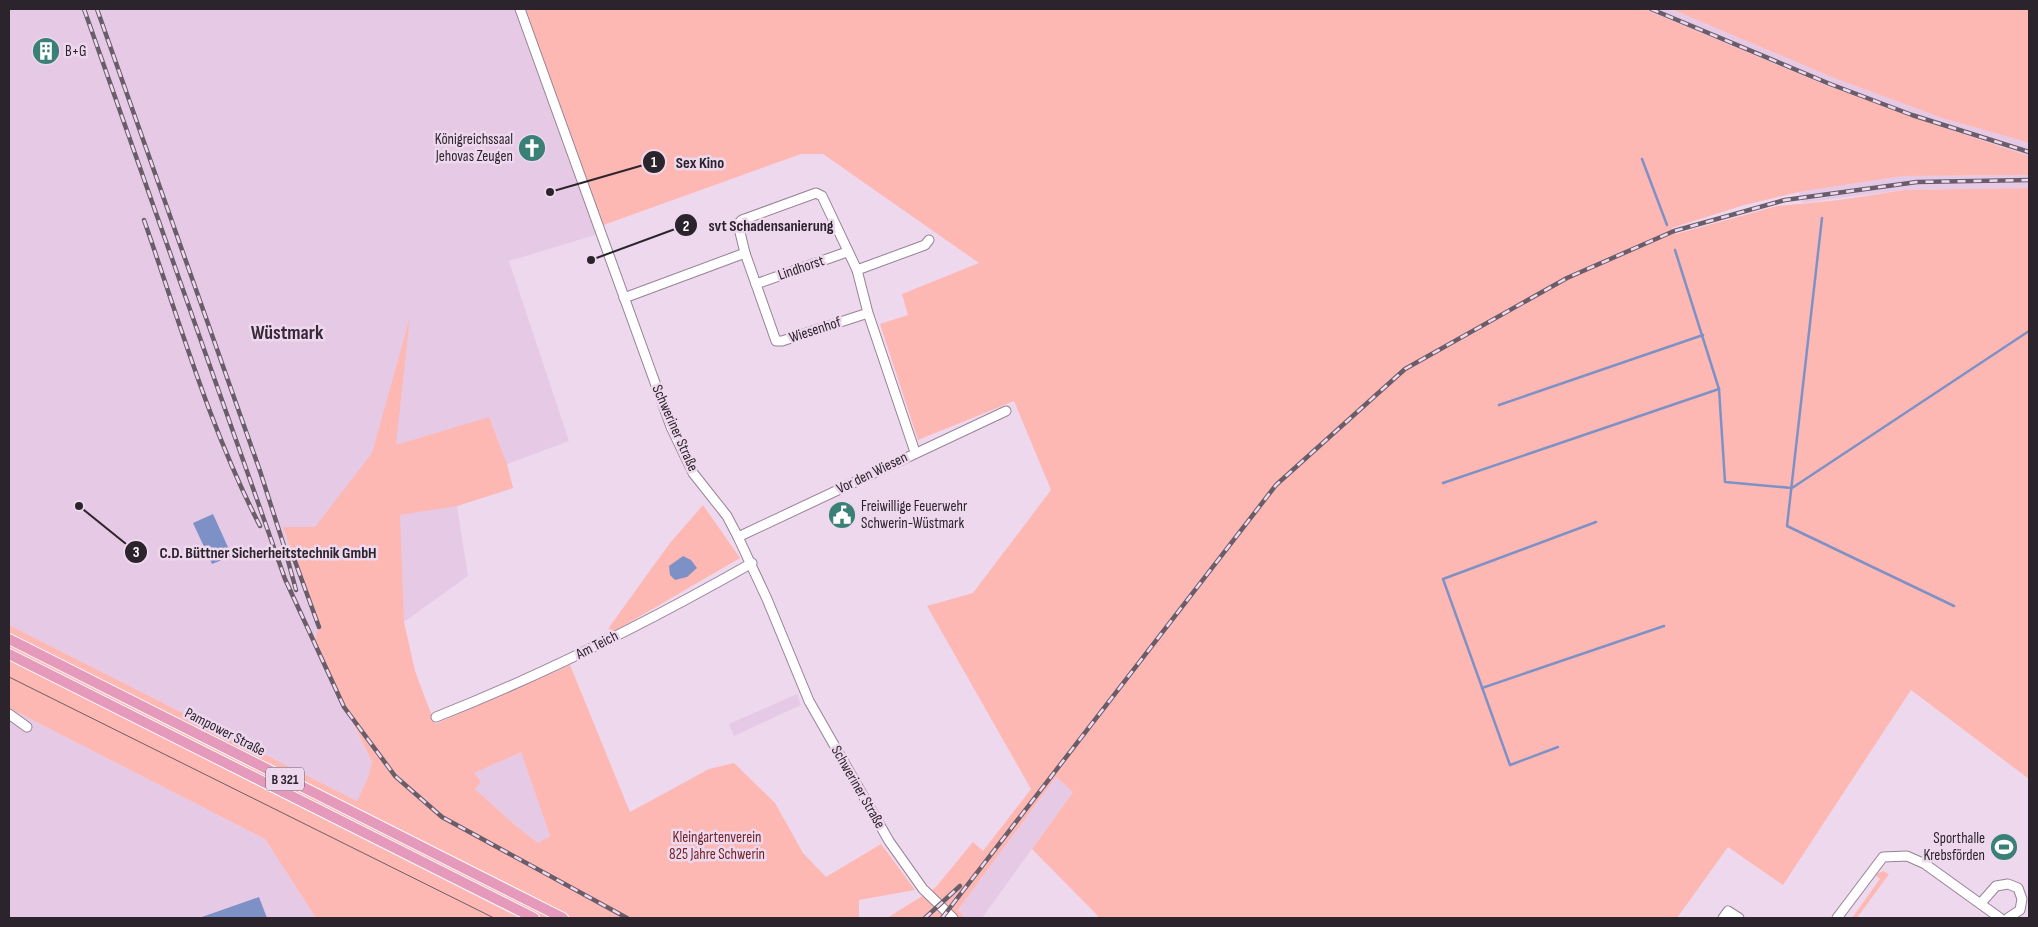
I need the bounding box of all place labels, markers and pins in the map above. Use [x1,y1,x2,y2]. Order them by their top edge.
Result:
building icon: B+G [31,36,61,66]
place label: B+G [65,42,87,61]
place label: Königreichssaal Jehovas Zeugen [435,130,513,166]
church icon: Königreichssaal Jehovas Zeugen [517,133,547,163]
callout: Sex Kino [641,147,734,178]
callout: svt Schadensanierung [673,210,843,241]
place label: Freiwillige Feuerwehr Schwerin-Wüstmark [861,497,968,533]
public building icon: Freiwillige Feuerwehr Schwerin-Wüstmark [827,500,857,530]
callout: C.D. Büttner Sicherheitstechnik GmbH [124,536,386,567]
place label: Sporthalle Krebsförden [1924,829,1985,865]
sports icon: Sporthalle Krebsförden [1989,832,2019,862]

